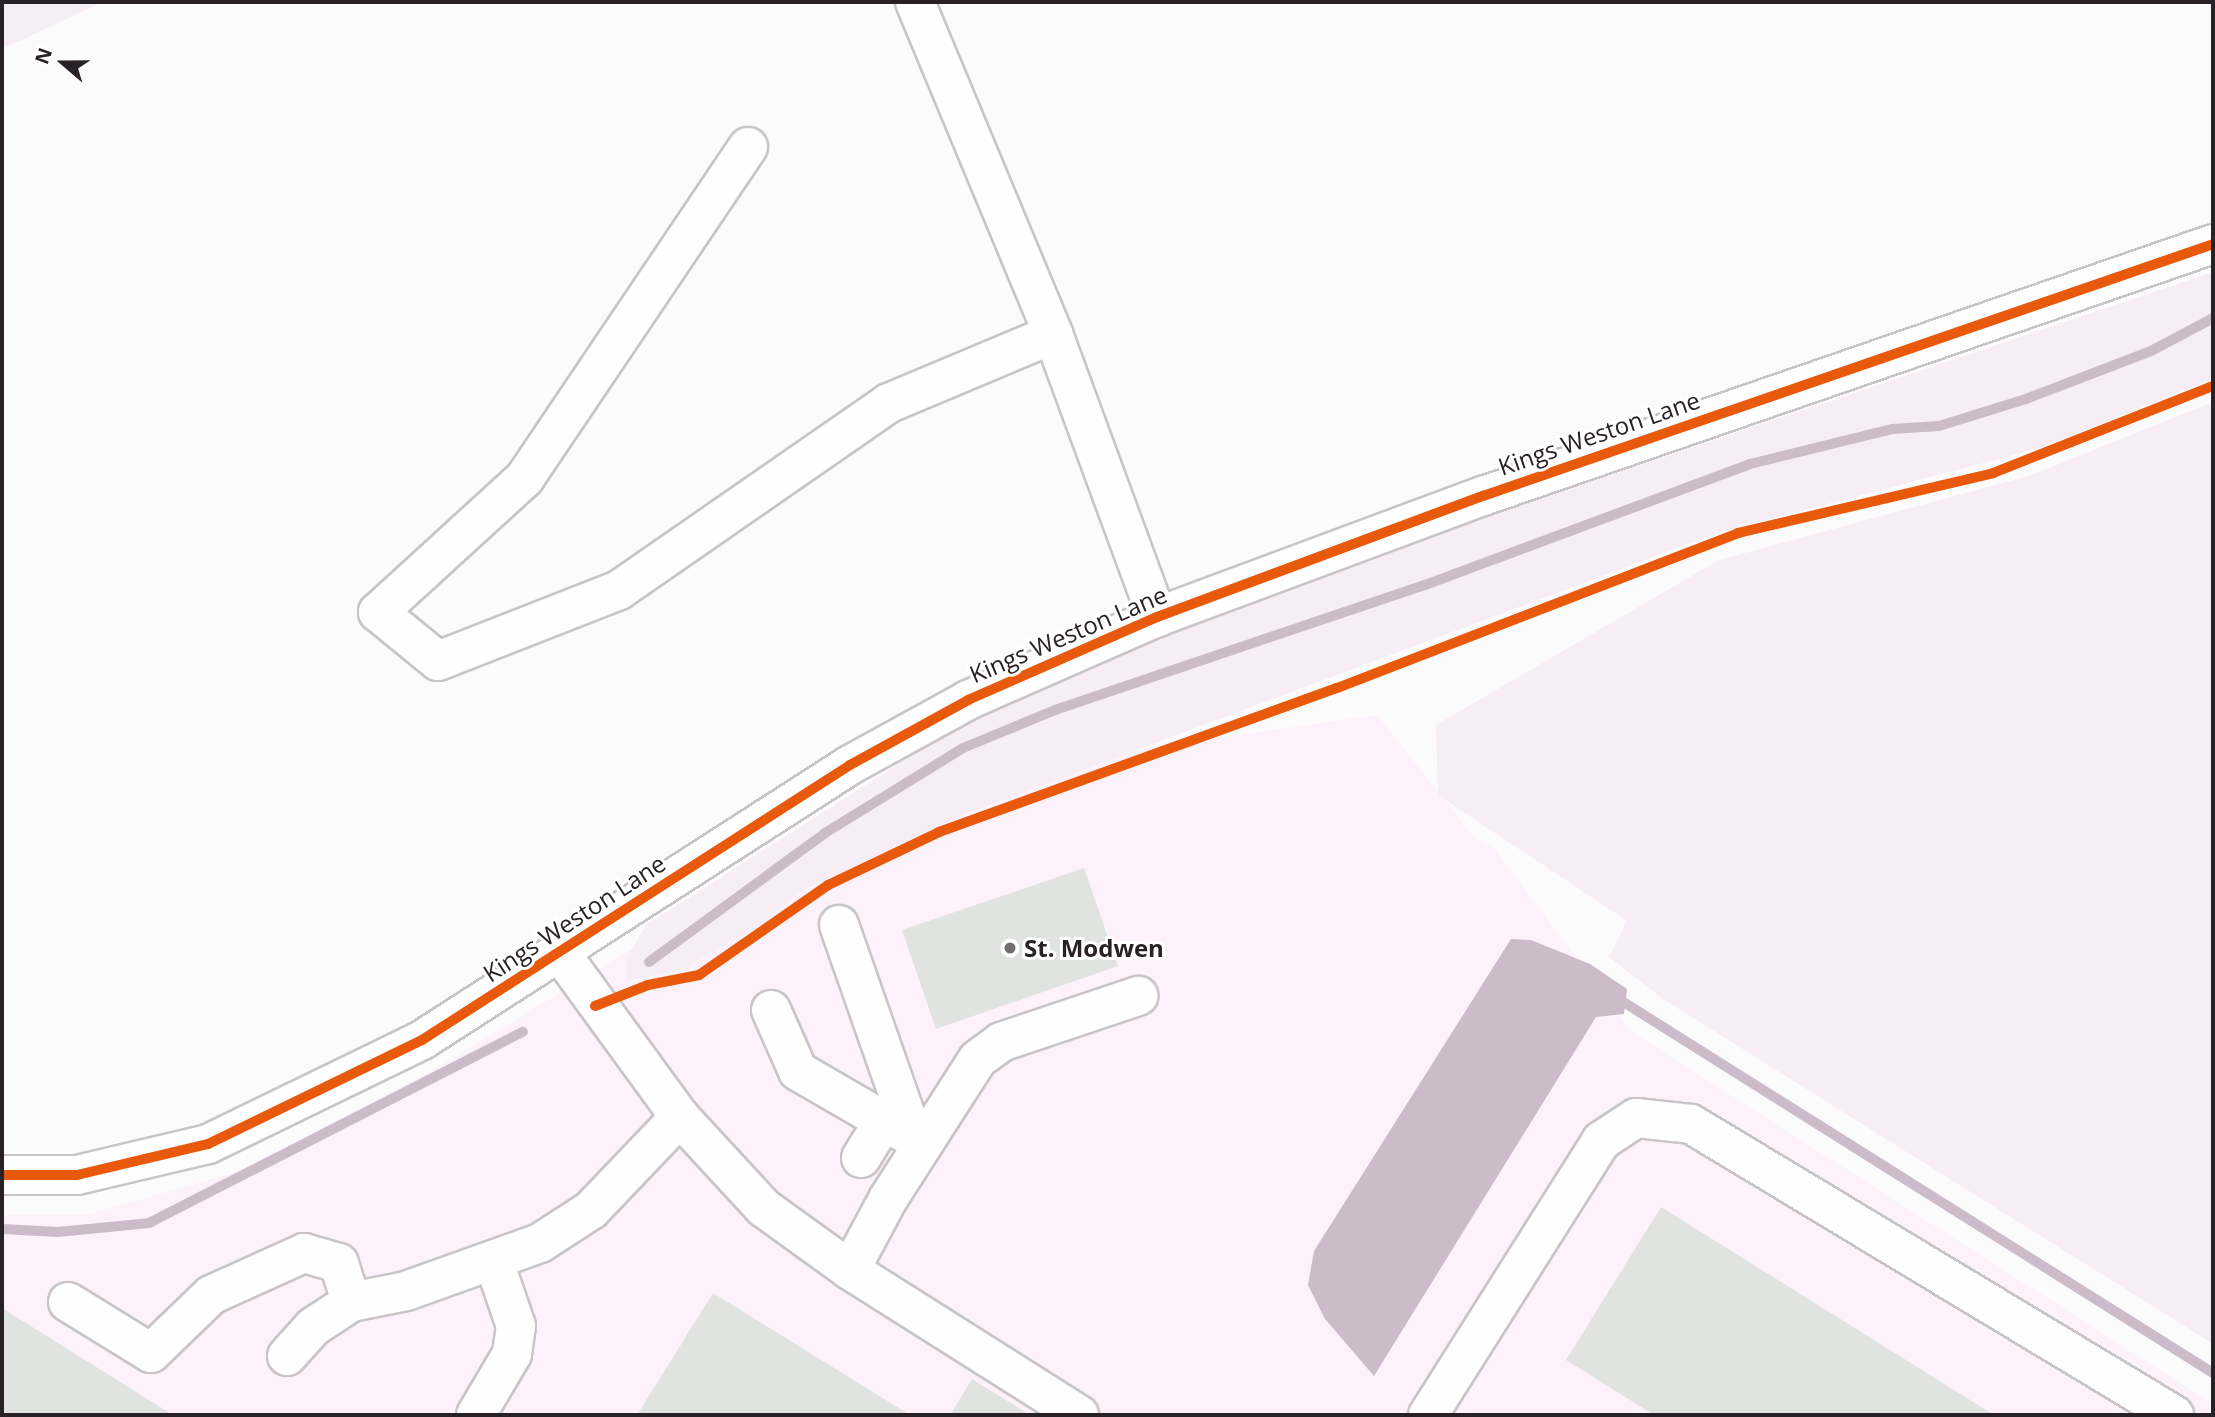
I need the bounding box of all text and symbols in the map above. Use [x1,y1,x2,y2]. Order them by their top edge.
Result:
north arrow [28,28,98,98]
text: N [28,44,58,68]
street label: Kings Weston Lane [1494,385,1704,481]
street label: Kings Weston Lane [965,579,1171,689]
street label: Kings Weston Lane [478,848,670,988]
place label: St. Modwen [1024,934,1164,962]
marker: St. Modwen [1002,940,1018,956]

